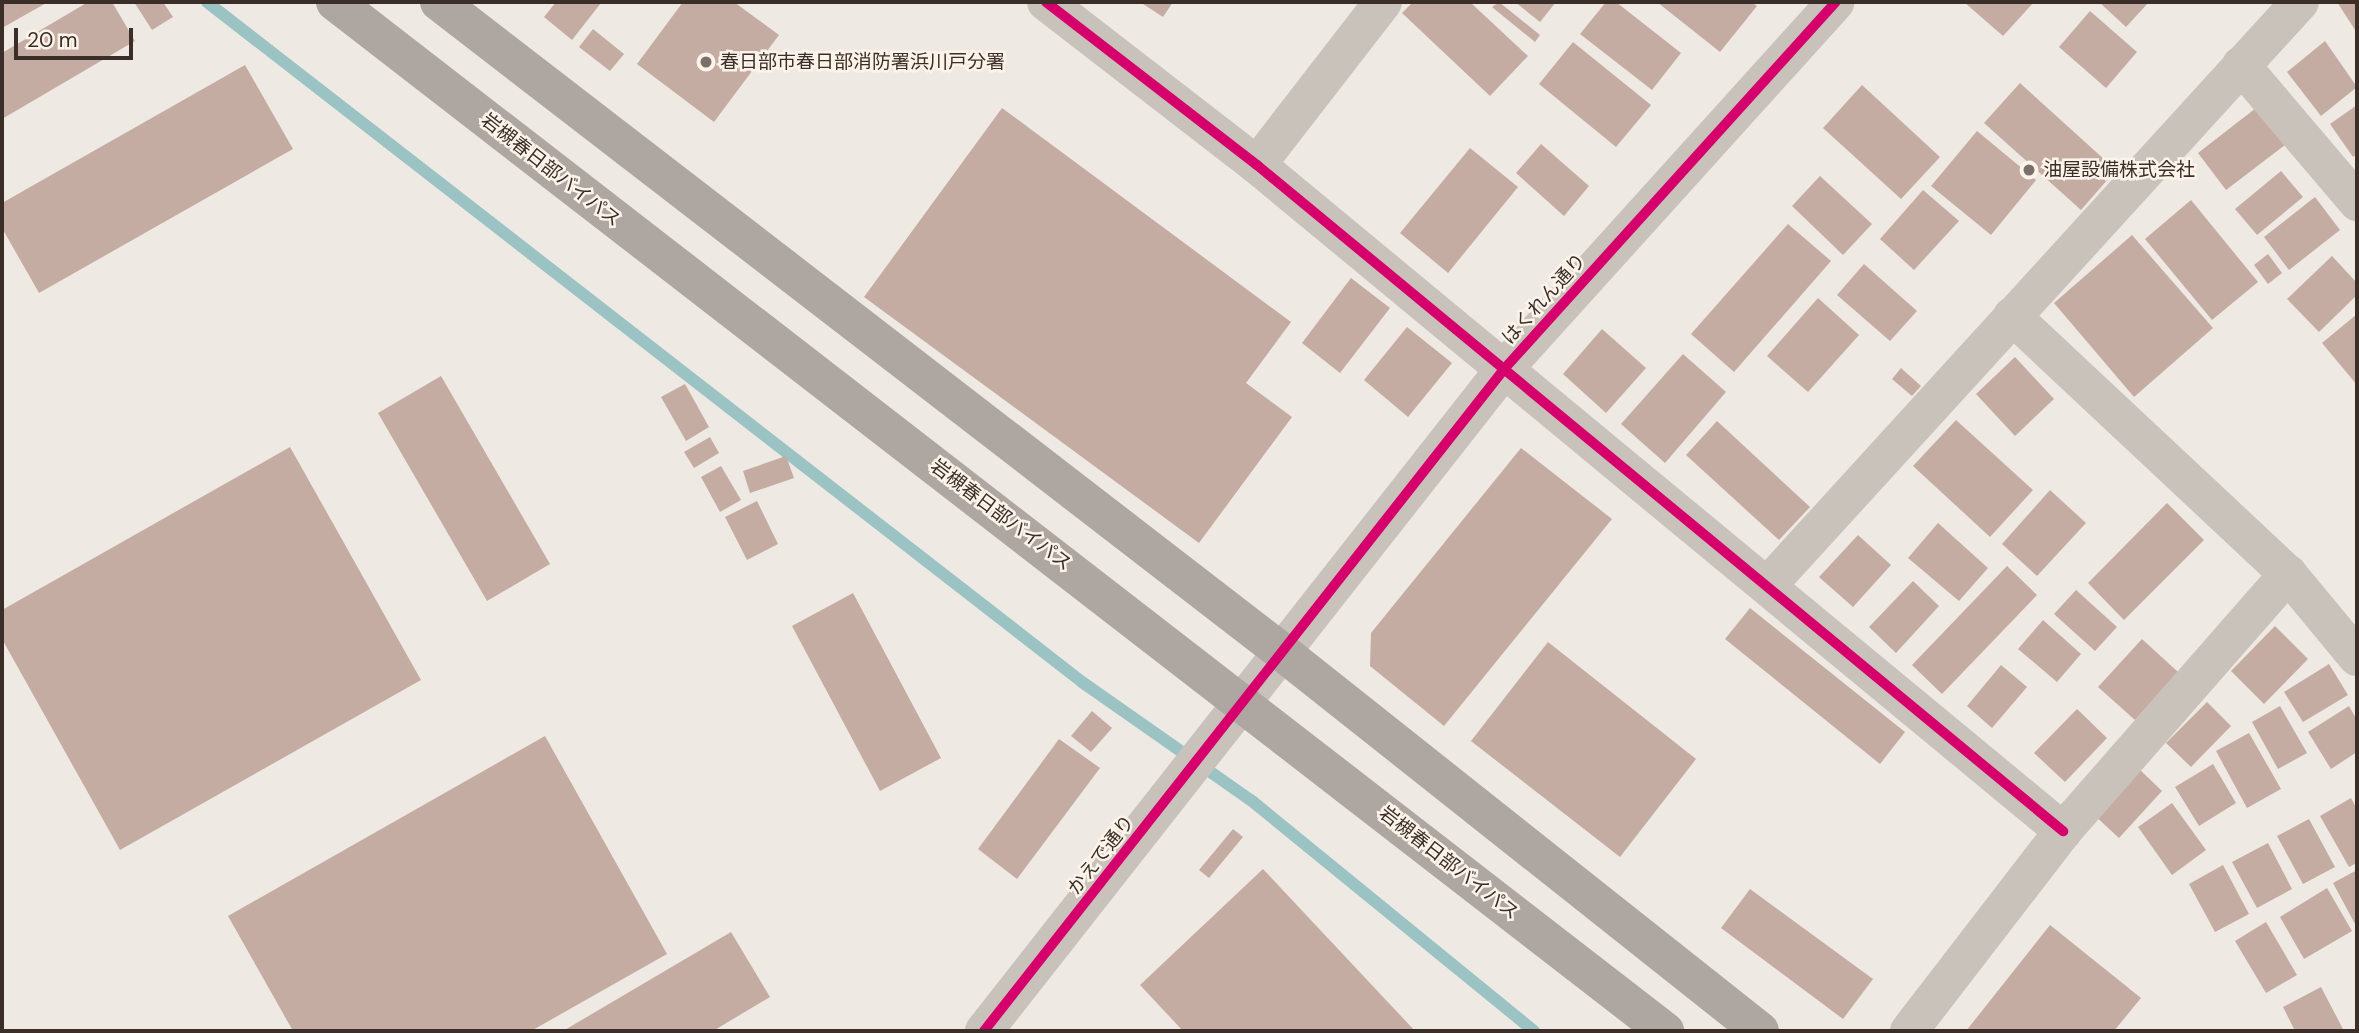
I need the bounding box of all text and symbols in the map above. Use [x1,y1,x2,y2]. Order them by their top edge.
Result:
scale bar [18,14,136,58]
text: 20 m [27,26,78,54]
place label: 春日部市春日部消防署浜川戸分署 [720,51,1005,73]
marker: 春日部市春日部消防署浜川戸分署 [698,54,714,70]
street label: 岩槻春日部バイパス [477,108,625,232]
place label: 油屋設備株式会社 [2043,159,2195,181]
marker: 油屋設備株式会社 [2021,162,2037,178]
street label: はくれん通り [1497,249,1591,349]
street label: 岩槻春日部バイパス [926,454,1076,576]
street label: 岩槻春日部バイパス [1375,801,1523,925]
street label: かえで通り [1063,811,1139,899]

